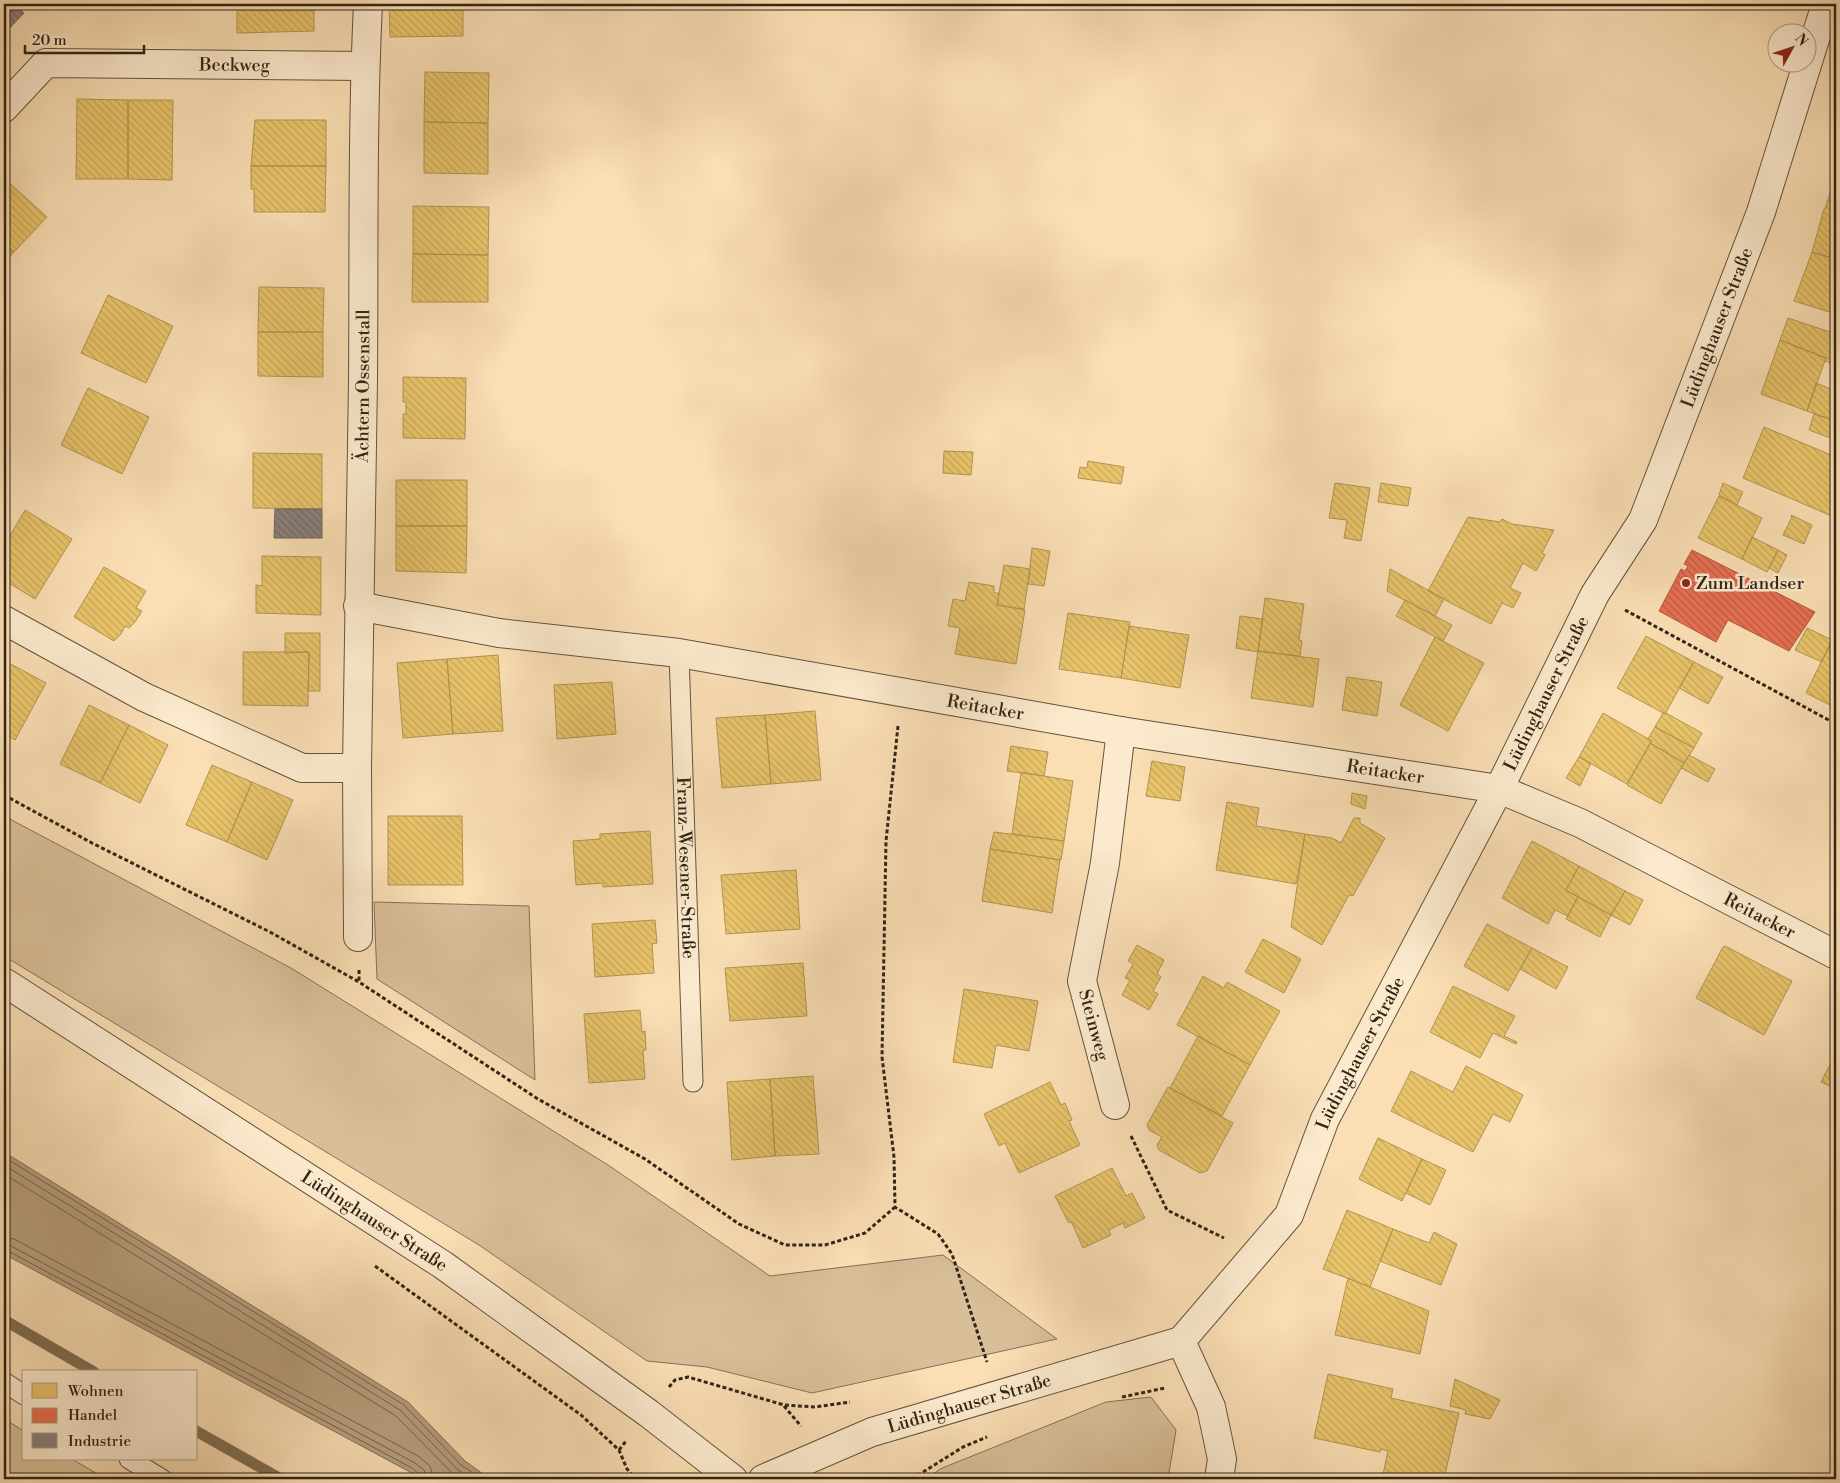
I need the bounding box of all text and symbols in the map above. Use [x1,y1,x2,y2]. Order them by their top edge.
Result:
scale bar [25,22,144,54]
north arrow [1768,22,1818,72]
text: N [1791,30,1812,50]
text: 20 m [32,31,67,50]
street label: Beckweg [198,53,271,77]
street label: Lüdinghauser Straße [1676,244,1758,411]
street label: Ächtern Ossenstall [351,309,375,464]
place label: Zum Landser [1696,572,1804,595]
marker: Zum Landser [1680,577,1692,589]
street label: Lüdinghauser Straße [1499,612,1594,775]
street label: Reitacker [945,689,1026,726]
street label: Reitacker [1345,755,1426,789]
street label: Franz-Wesener-Straße [671,776,700,959]
street label: Reitacker [1720,888,1800,944]
street label: Lüdinghauser Straße [1311,973,1410,1133]
street label: Steinweg [1073,987,1114,1064]
street label: Lüdinghauser Straße [297,1166,452,1277]
street label: Lüdinghauser Straße [885,1369,1054,1439]
legend [22,1370,198,1460]
text: Wohnen [67,1382,123,1401]
text: Handel [68,1406,118,1425]
text: Industrie [68,1432,131,1451]

